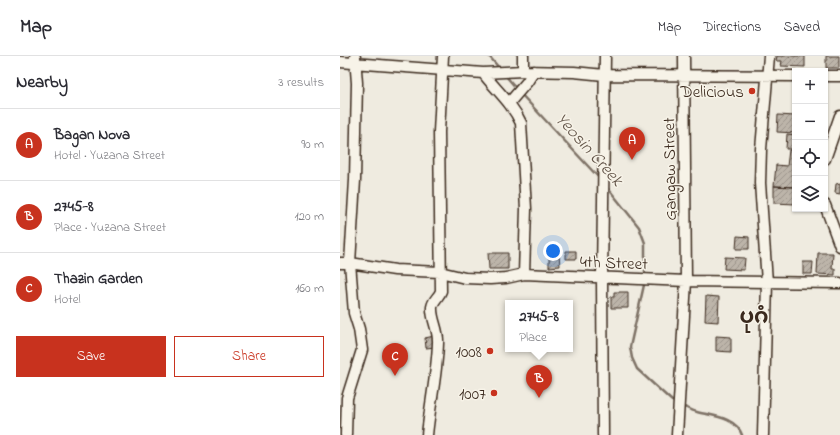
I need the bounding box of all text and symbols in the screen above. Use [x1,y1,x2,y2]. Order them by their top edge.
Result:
text: Map [20,14,52,41]
text: Map [658,17,681,38]
text: Directions [703,17,761,38]
text: Saved [783,17,820,38]
map controls [792,68,828,212]
button: + [792,68,828,104]
text: Nearby [16,70,68,95]
text: 3 results [278,73,324,92]
place label: Delicious [679,80,744,105]
marker: Delicious [747,86,757,96]
button: − [792,104,828,140]
water label: Yeosin Creek [548,108,629,194]
street label: Gangaw Street [657,117,686,221]
text: Bagan Nova [54,124,130,146]
pin: A [619,127,645,160]
text: A [25,135,33,154]
text: 90 m [301,135,324,154]
button: locate [792,140,828,176]
text: Hotel · Yuzana Street [54,146,165,165]
button: layers [792,176,828,212]
text: 2745-8 [54,196,94,218]
text: B [25,207,33,226]
text: 120 m [294,207,324,226]
text: Place · Yuzana Street [54,218,166,237]
your location [543,241,563,261]
street label: 4th Street [580,250,649,277]
text: Thazin Garden [54,268,143,290]
text: C [25,279,33,298]
text: 160 m [295,279,324,298]
text: Hotel [54,290,81,309]
popup [505,300,573,352]
district label: ပုဂံ [739,303,769,333]
text: 2745-8 [519,306,559,328]
text: Place [519,328,547,347]
button: Save [16,336,166,377]
button: Share [174,336,324,377]
place label: 1008 [456,340,482,365]
pin: C [382,343,408,376]
marker: 1008 [485,346,495,356]
pin: B [526,365,552,398]
place label: 1007 [459,382,486,407]
marker: 1007 [489,388,499,398]

